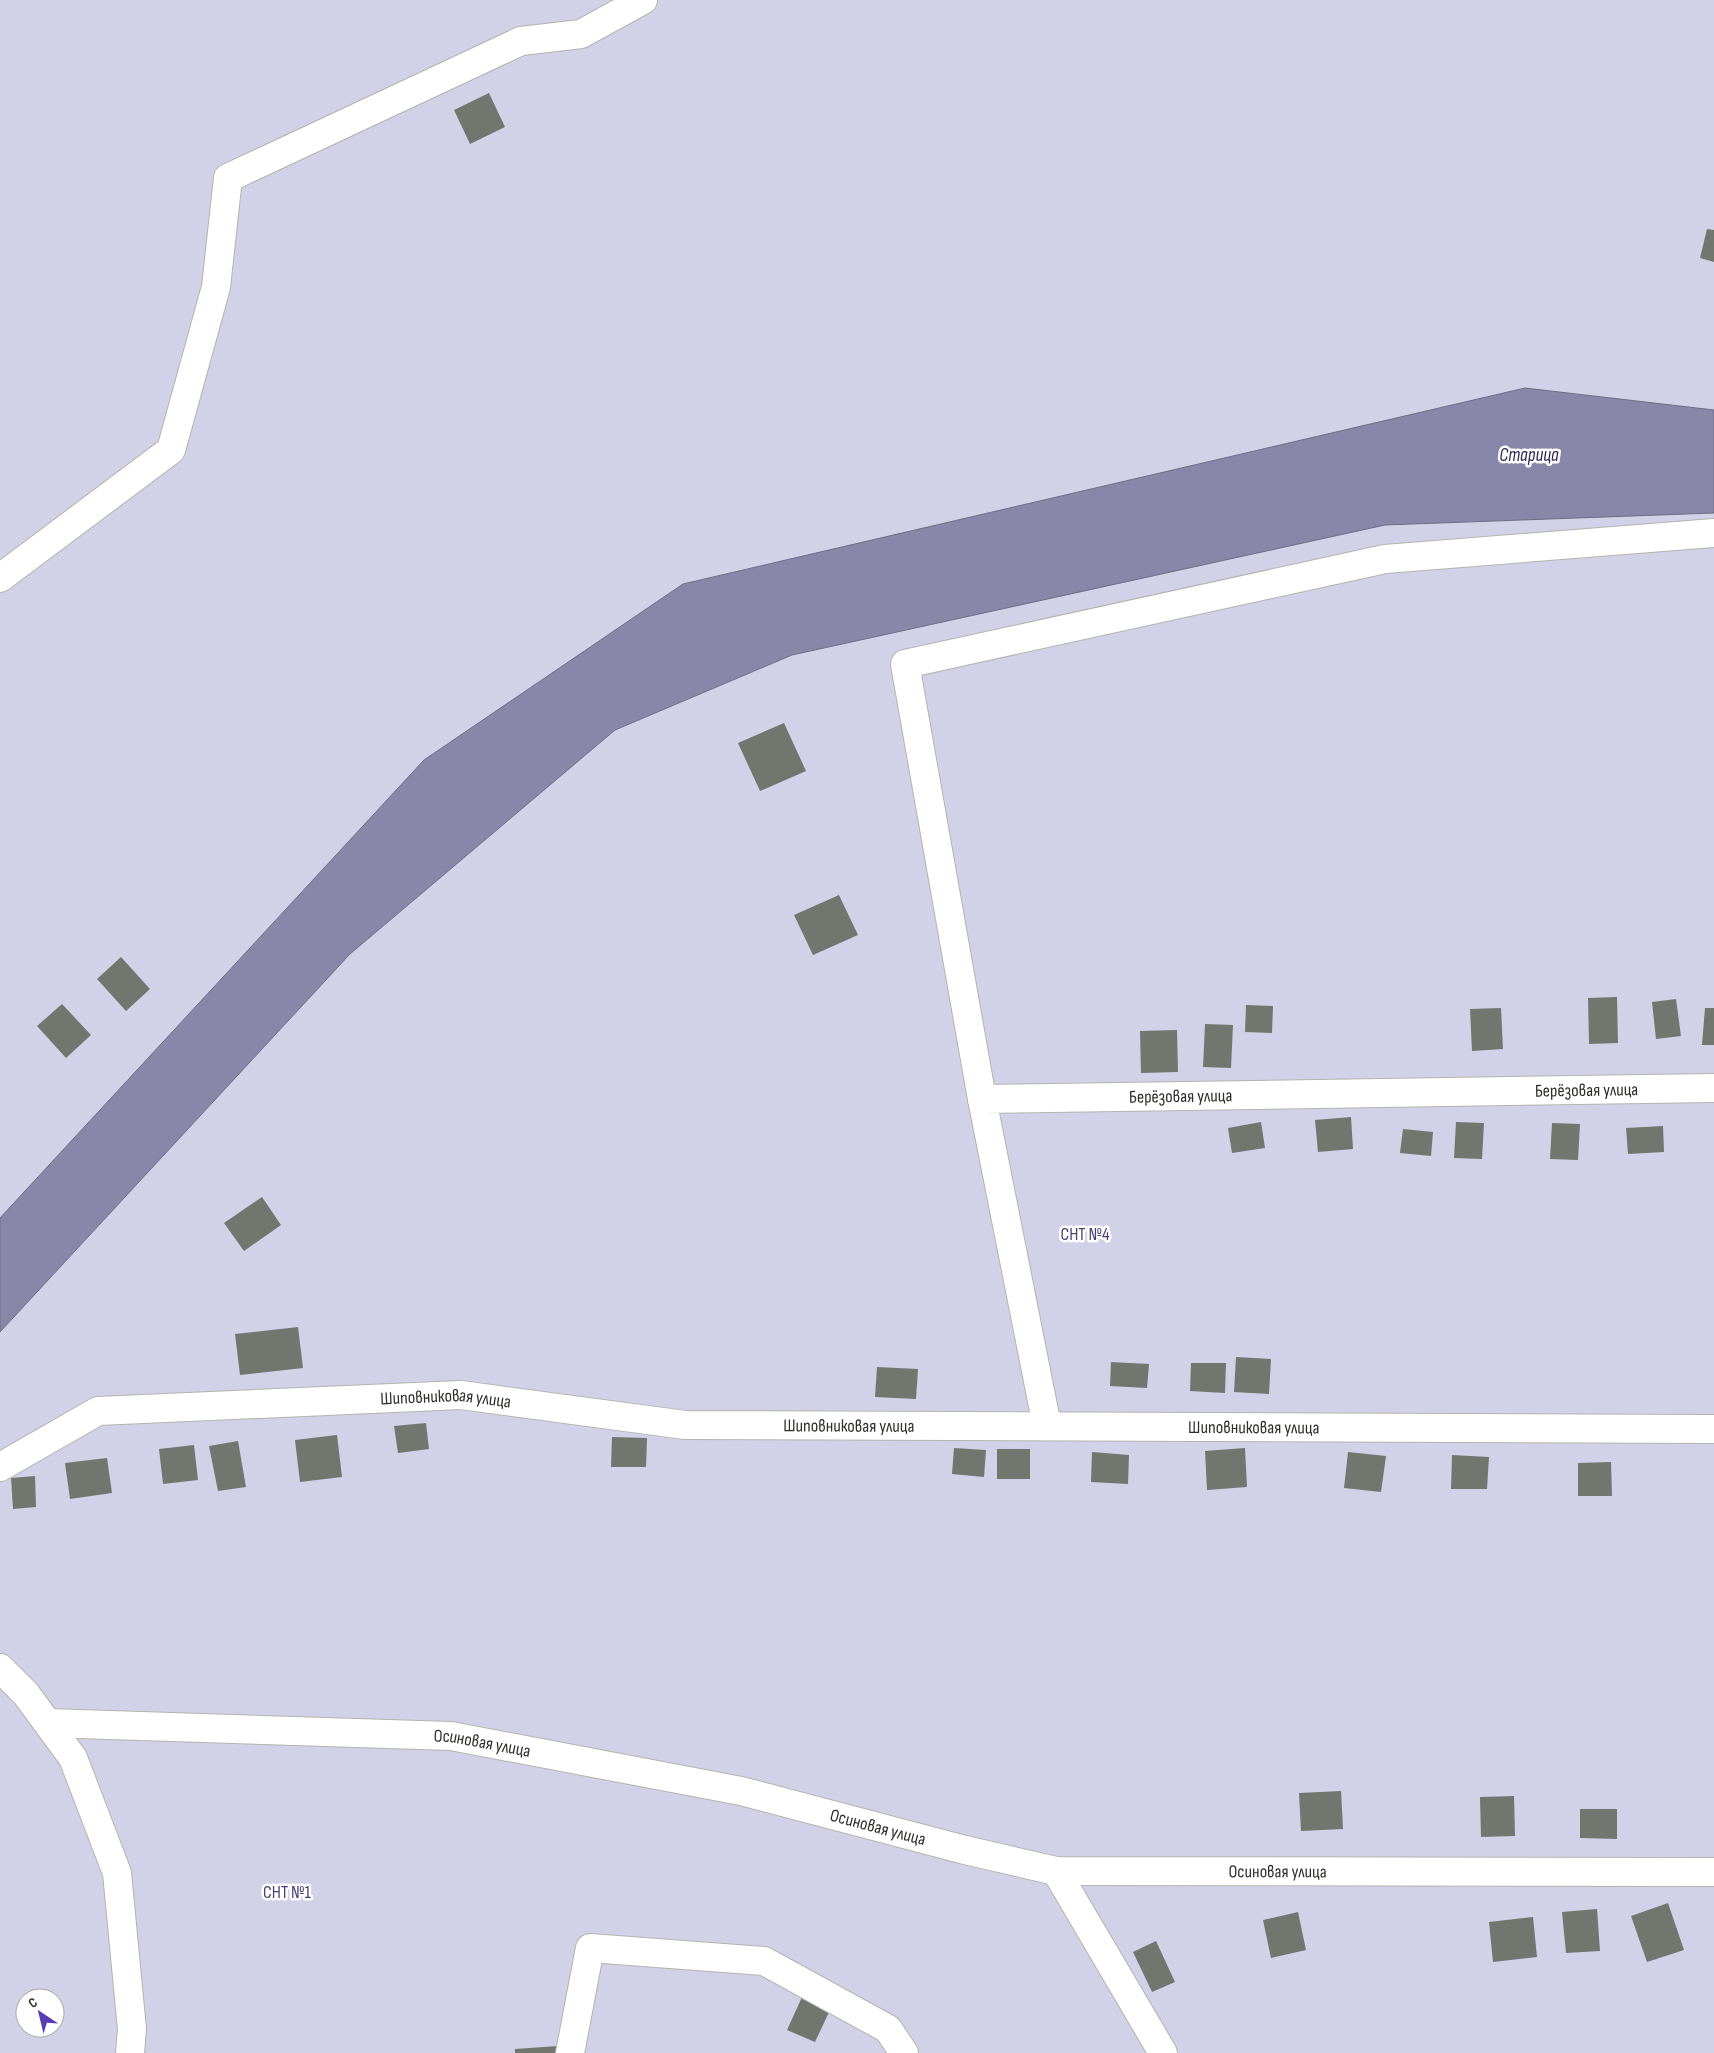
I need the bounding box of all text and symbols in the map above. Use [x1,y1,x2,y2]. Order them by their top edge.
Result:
water label: Старица [1499,444,1559,467]
street label: Берёзовая улица [1535,1079,1638,1102]
street label: Берёзовая улица [1129,1085,1232,1108]
park label: СНТ №4 [1060,1224,1110,1245]
street label: Шиповниковая улица [380,1385,512,1413]
street label: Шиповниковая улица [783,1415,914,1437]
street label: Шиповниковая улица [1188,1417,1319,1438]
street label: Осиновая улица [433,1725,532,1762]
street label: Осиновая улица [828,1805,928,1850]
street label: Осиновая улица [1228,1861,1327,1882]
park label: СНТ №1 [263,1882,312,1903]
north arrow [15,1988,65,2038]
text: С [25,1994,41,2012]

